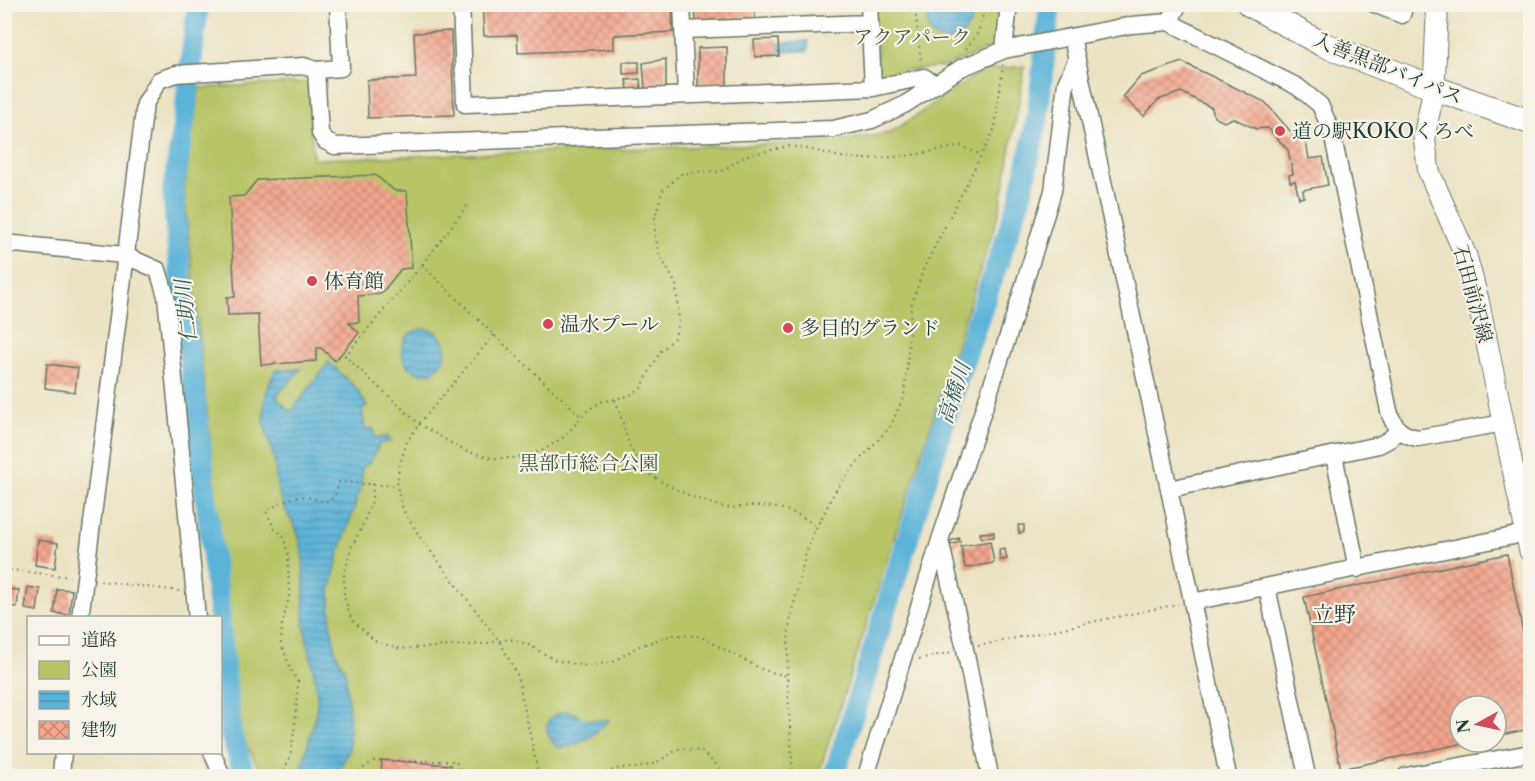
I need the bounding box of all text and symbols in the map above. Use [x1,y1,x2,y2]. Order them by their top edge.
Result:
park label: アクアパーク [853,25,971,49]
street label: 入善黒部バイパス [1310,27,1466,109]
place label: 道の駅KOKOくろべ [1292,119,1474,143]
marker: 道の駅KOKOくろべ [1273,124,1287,138]
street label: 石田前沢線 [1448,243,1498,345]
place label: 体育館 [324,269,384,293]
marker: 体育館 [305,274,319,288]
water label: 仁助川 [170,276,201,344]
place label: 温水プール [560,312,659,336]
place label: 多目的グランド [800,316,940,340]
marker: 温水プール [541,317,555,331]
marker: 多目的グランド [781,321,795,335]
water label: 高橋川 [932,357,976,427]
park label: 黒部市総合公園 [519,451,659,475]
district label: 立野 [1312,601,1356,628]
legend [27,616,222,754]
text: 道路 [81,629,117,651]
text: 公園 [81,659,117,681]
text: 水域 [81,689,117,711]
north arrow [1448,694,1508,754]
text: N [1452,718,1474,734]
text: 建物 [81,719,117,741]

